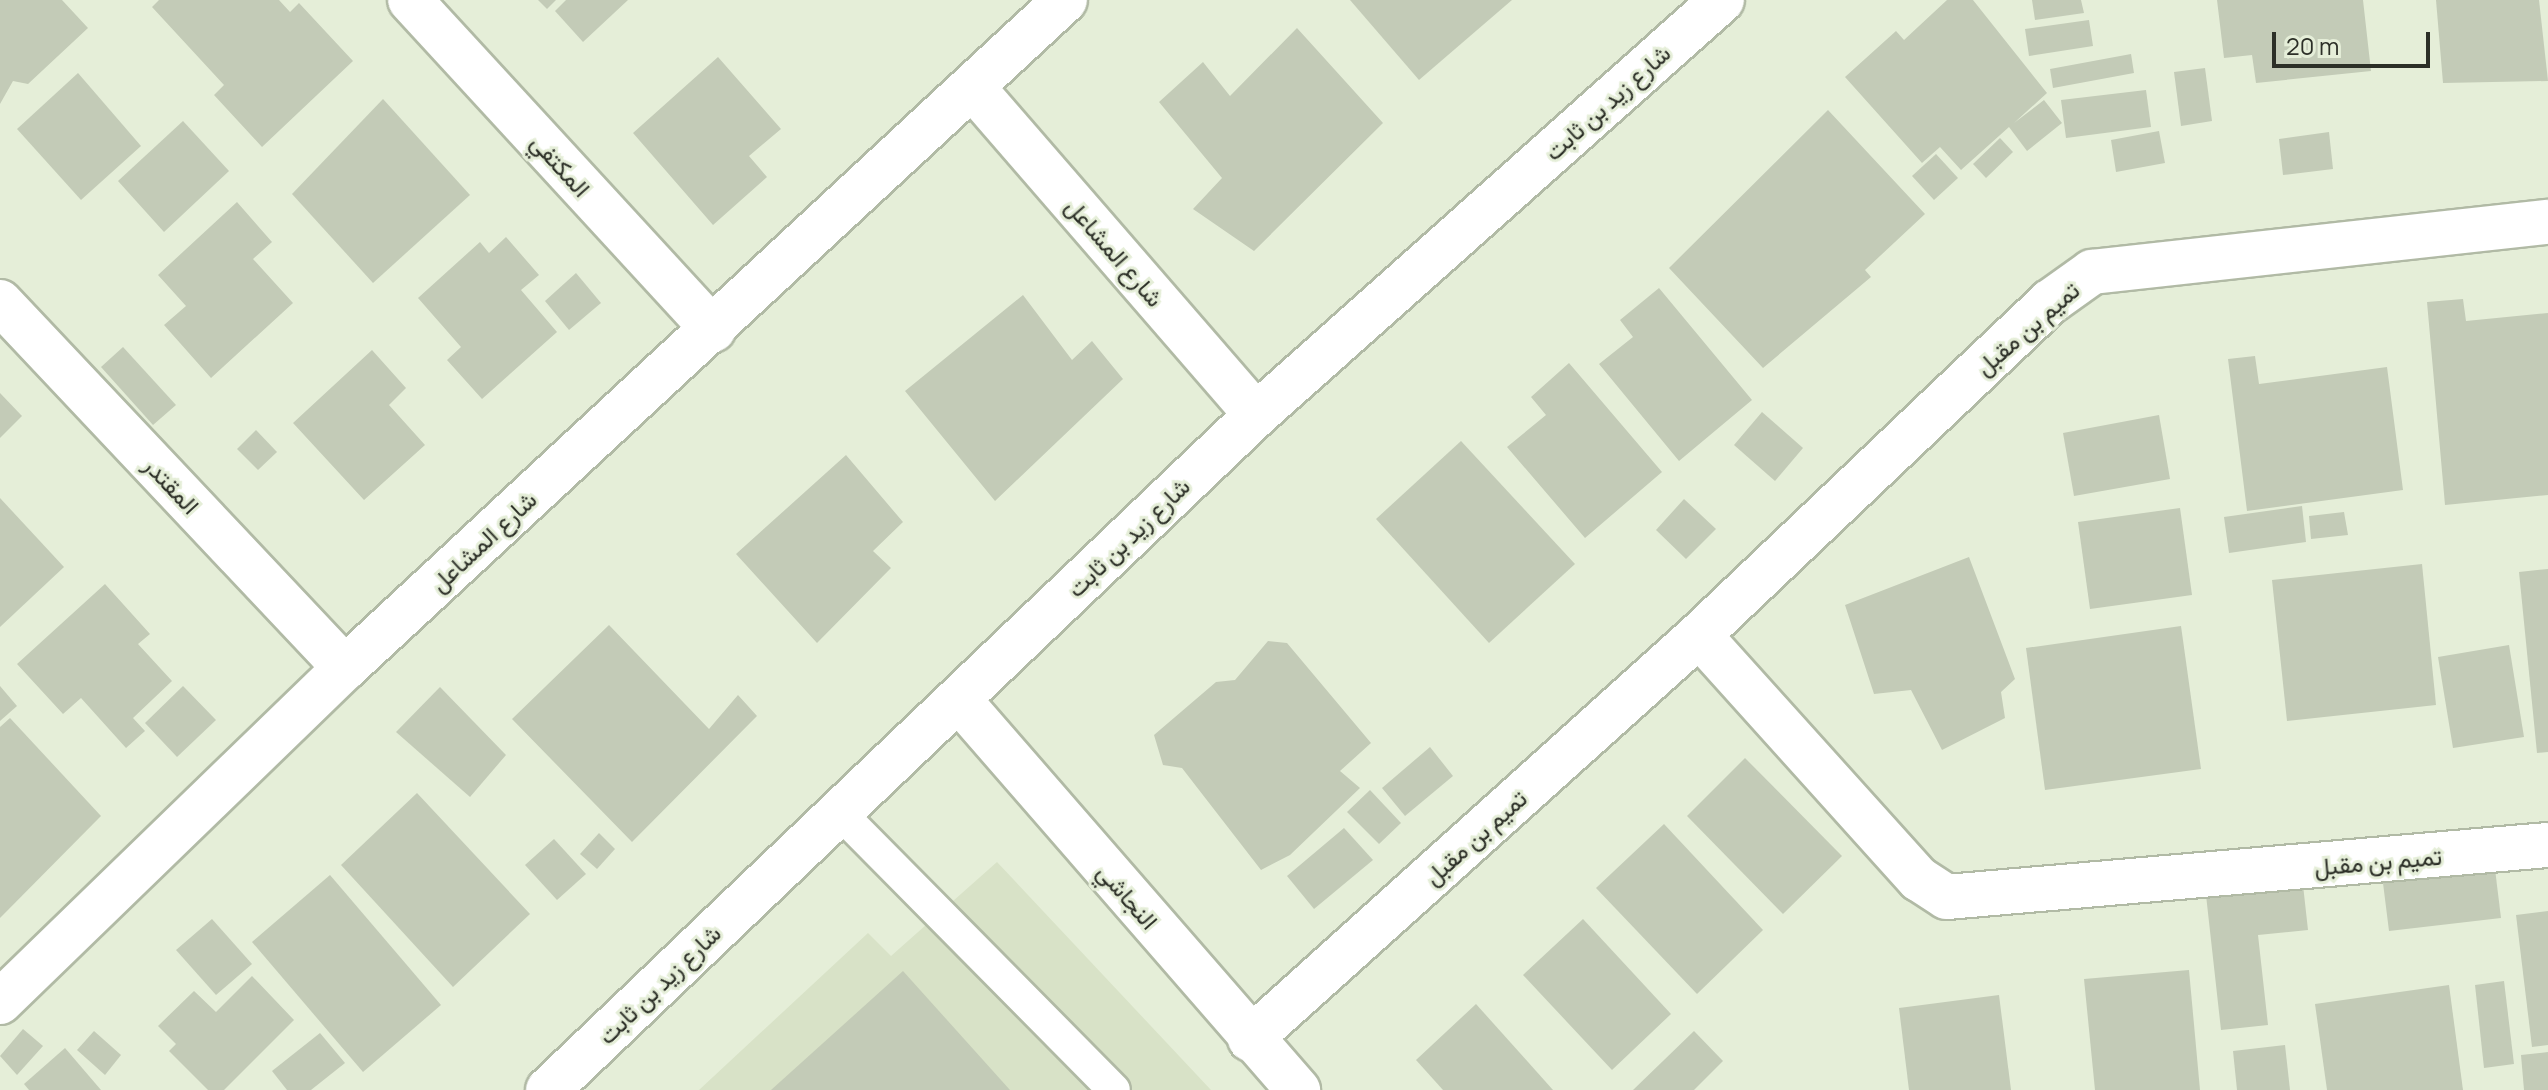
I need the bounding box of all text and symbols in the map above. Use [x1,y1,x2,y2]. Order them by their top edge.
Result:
scale bar [2276,16,2434,66]
text: 20 m [2286,29,2339,62]
street label: شارع زيد بن ثابت [1538,38,1676,166]
street label: المكتفي [525,128,597,202]
street label: شارع المشاعل [1060,192,1170,312]
street label: تميم بن مقبل [1969,275,2085,381]
street label: المقتدر [138,450,206,520]
street label: شارع زيد بن ثابت [1061,471,1195,603]
street label: شارع المشاعل [424,485,542,597]
street label: تميم بن مقبل [1418,783,1532,891]
street label: تميم بن مقبل [2313,841,2443,881]
street label: النجاشي [1092,857,1164,935]
street label: شارع زيد بن ثابت [592,918,726,1050]

